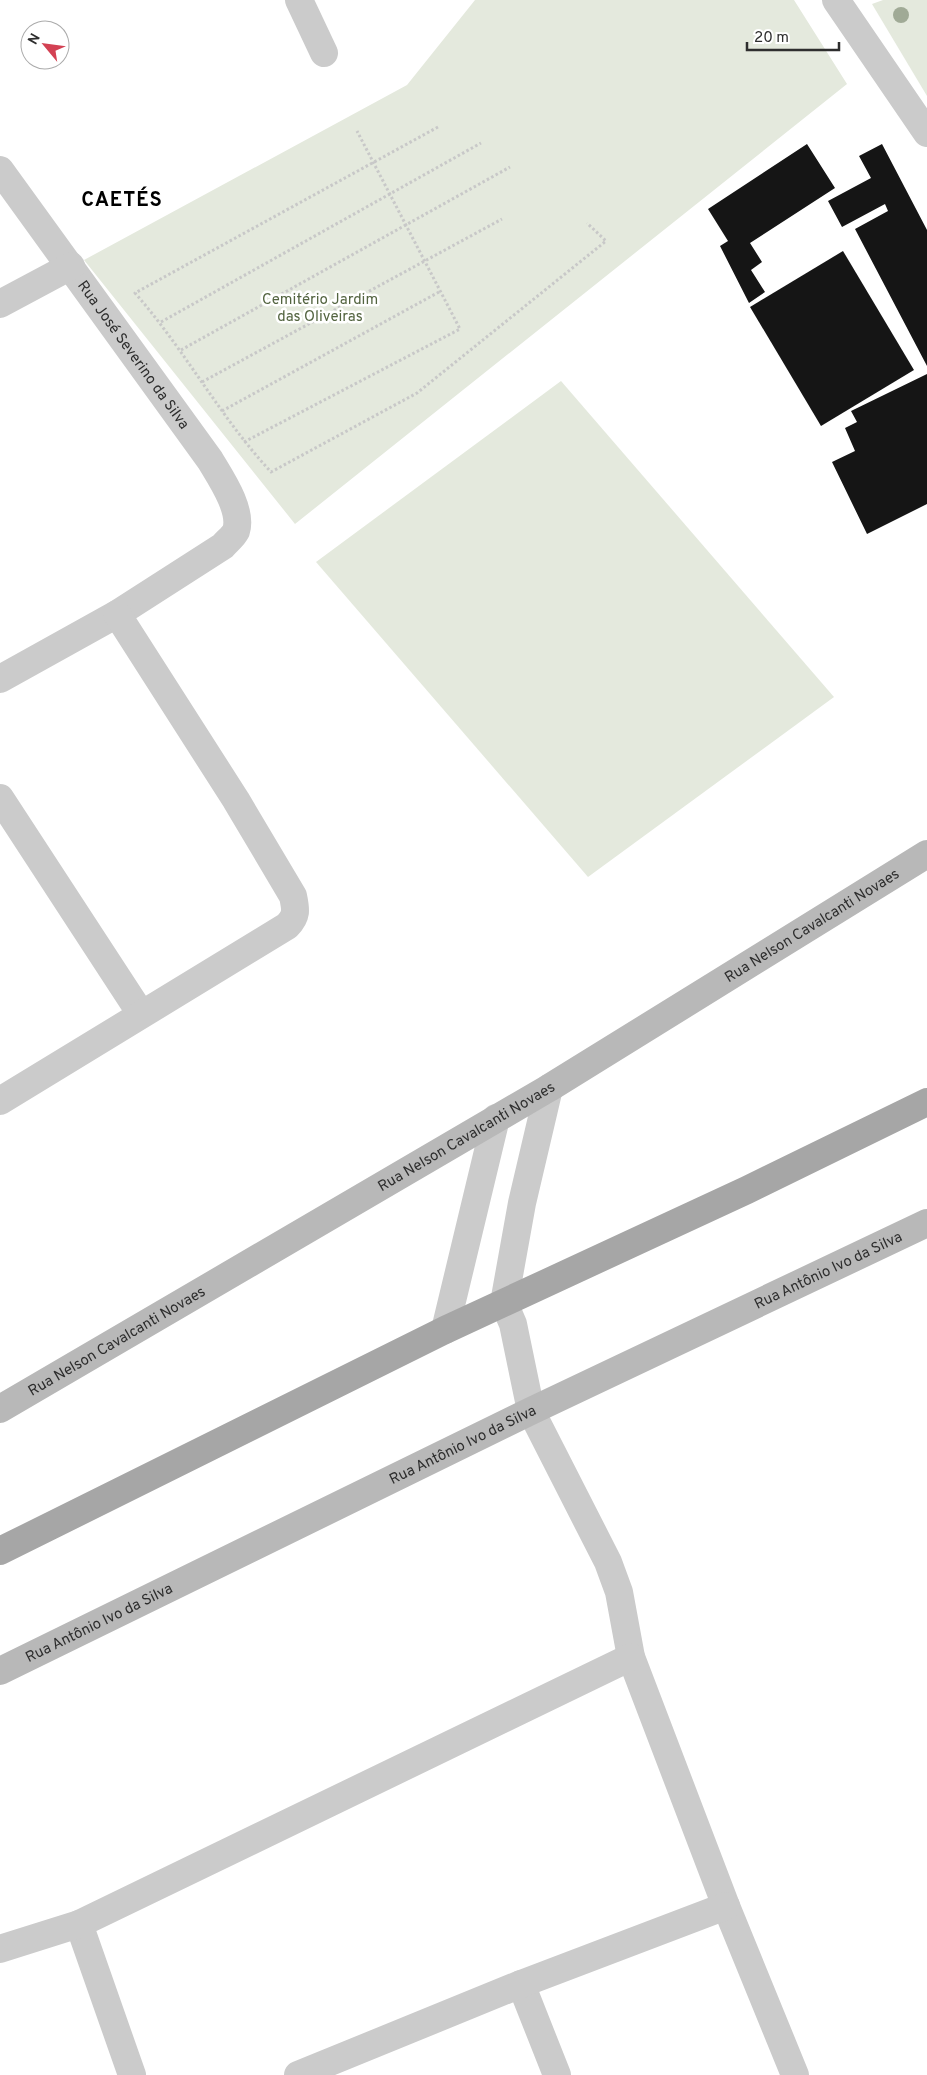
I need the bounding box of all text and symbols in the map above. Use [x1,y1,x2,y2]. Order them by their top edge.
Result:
north arrow [20,20,70,70]
scale bar [747,20,840,52]
text: 20 m [754,29,789,48]
text: N [25,31,45,48]
district label: CAETÉS [81,186,163,214]
street label: Rua José Severino da Silva [72,277,193,434]
park label: Cemitério Jardim das Oliveiras [262,291,378,327]
street label: Rua Nelson Cavalcanti Novaes [722,865,904,988]
street label: Rua Nelson Cavalcanti Novaes [375,1078,559,1197]
street label: Rua Antônio Ivo da Silva [752,1228,906,1315]
street label: Rua Nelson Cavalcanti Novaes [25,1283,209,1401]
street label: Rua Antônio Ivo da Silva [387,1402,540,1490]
street label: Rua Antônio Ivo da Silva [23,1580,176,1668]

